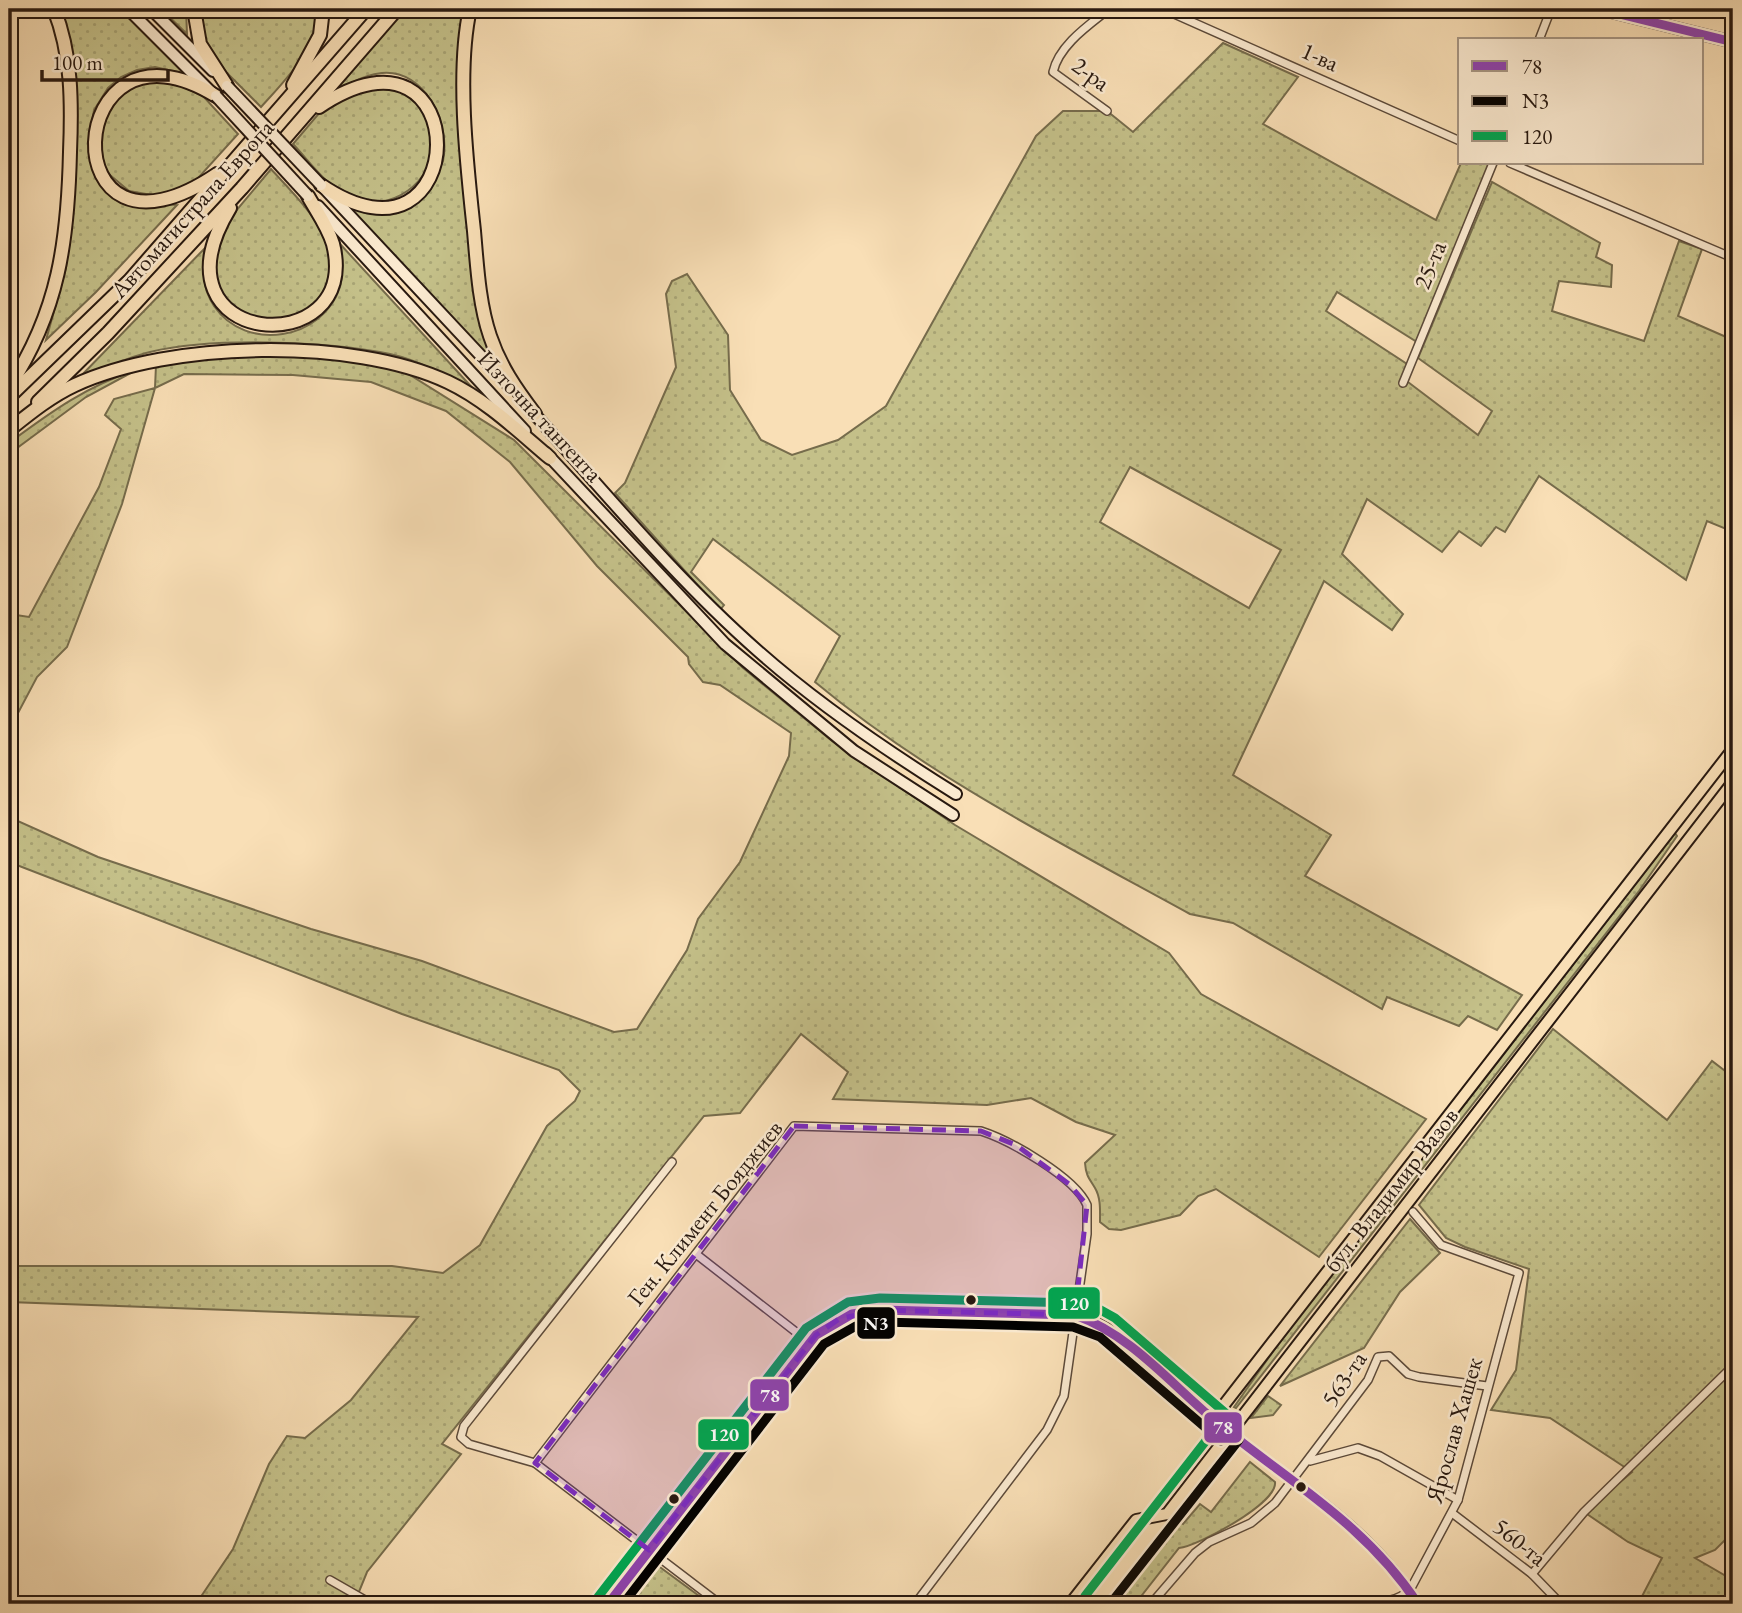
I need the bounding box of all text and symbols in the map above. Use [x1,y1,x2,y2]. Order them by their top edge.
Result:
street label: 1-ва [1297,35,1344,79]
scale bar [42,38,168,82]
legend [1458,38,1704,164]
text: 100 m [52,49,103,76]
street label: 2-ра [1066,49,1117,98]
text: 78 [1522,53,1542,80]
text: N3 [1522,87,1549,114]
street label: Автомагистрала Европа [102,112,281,306]
text: 120 [1522,123,1552,150]
street label: 25-та [1406,236,1453,293]
street label: Източна тангента [471,343,610,489]
street label: бул. Владимир Вазов [1317,1101,1465,1278]
street label: Ген. Климент Бояджиев [620,1113,789,1312]
line badge: 120 [1047,1286,1101,1320]
text: 120 [1059,1291,1089,1316]
unlabelled marker [964,1293,978,1307]
line badge: N3 [856,1306,896,1340]
text: N3 [863,1311,889,1336]
street label: 563-та [1314,1345,1374,1412]
street label: Ярослав Хашек [1418,1353,1489,1507]
line badge: 78 [749,1378,790,1412]
text: 78 [760,1383,780,1408]
line badge: 78 [1203,1411,1243,1444]
text: 78 [1213,1415,1233,1440]
line badge: 120 [697,1418,750,1451]
text: 120 [709,1422,739,1447]
unlabelled marker [1294,1480,1308,1494]
unlabelled marker [667,1492,681,1506]
street label: 560-та [1487,1511,1554,1573]

